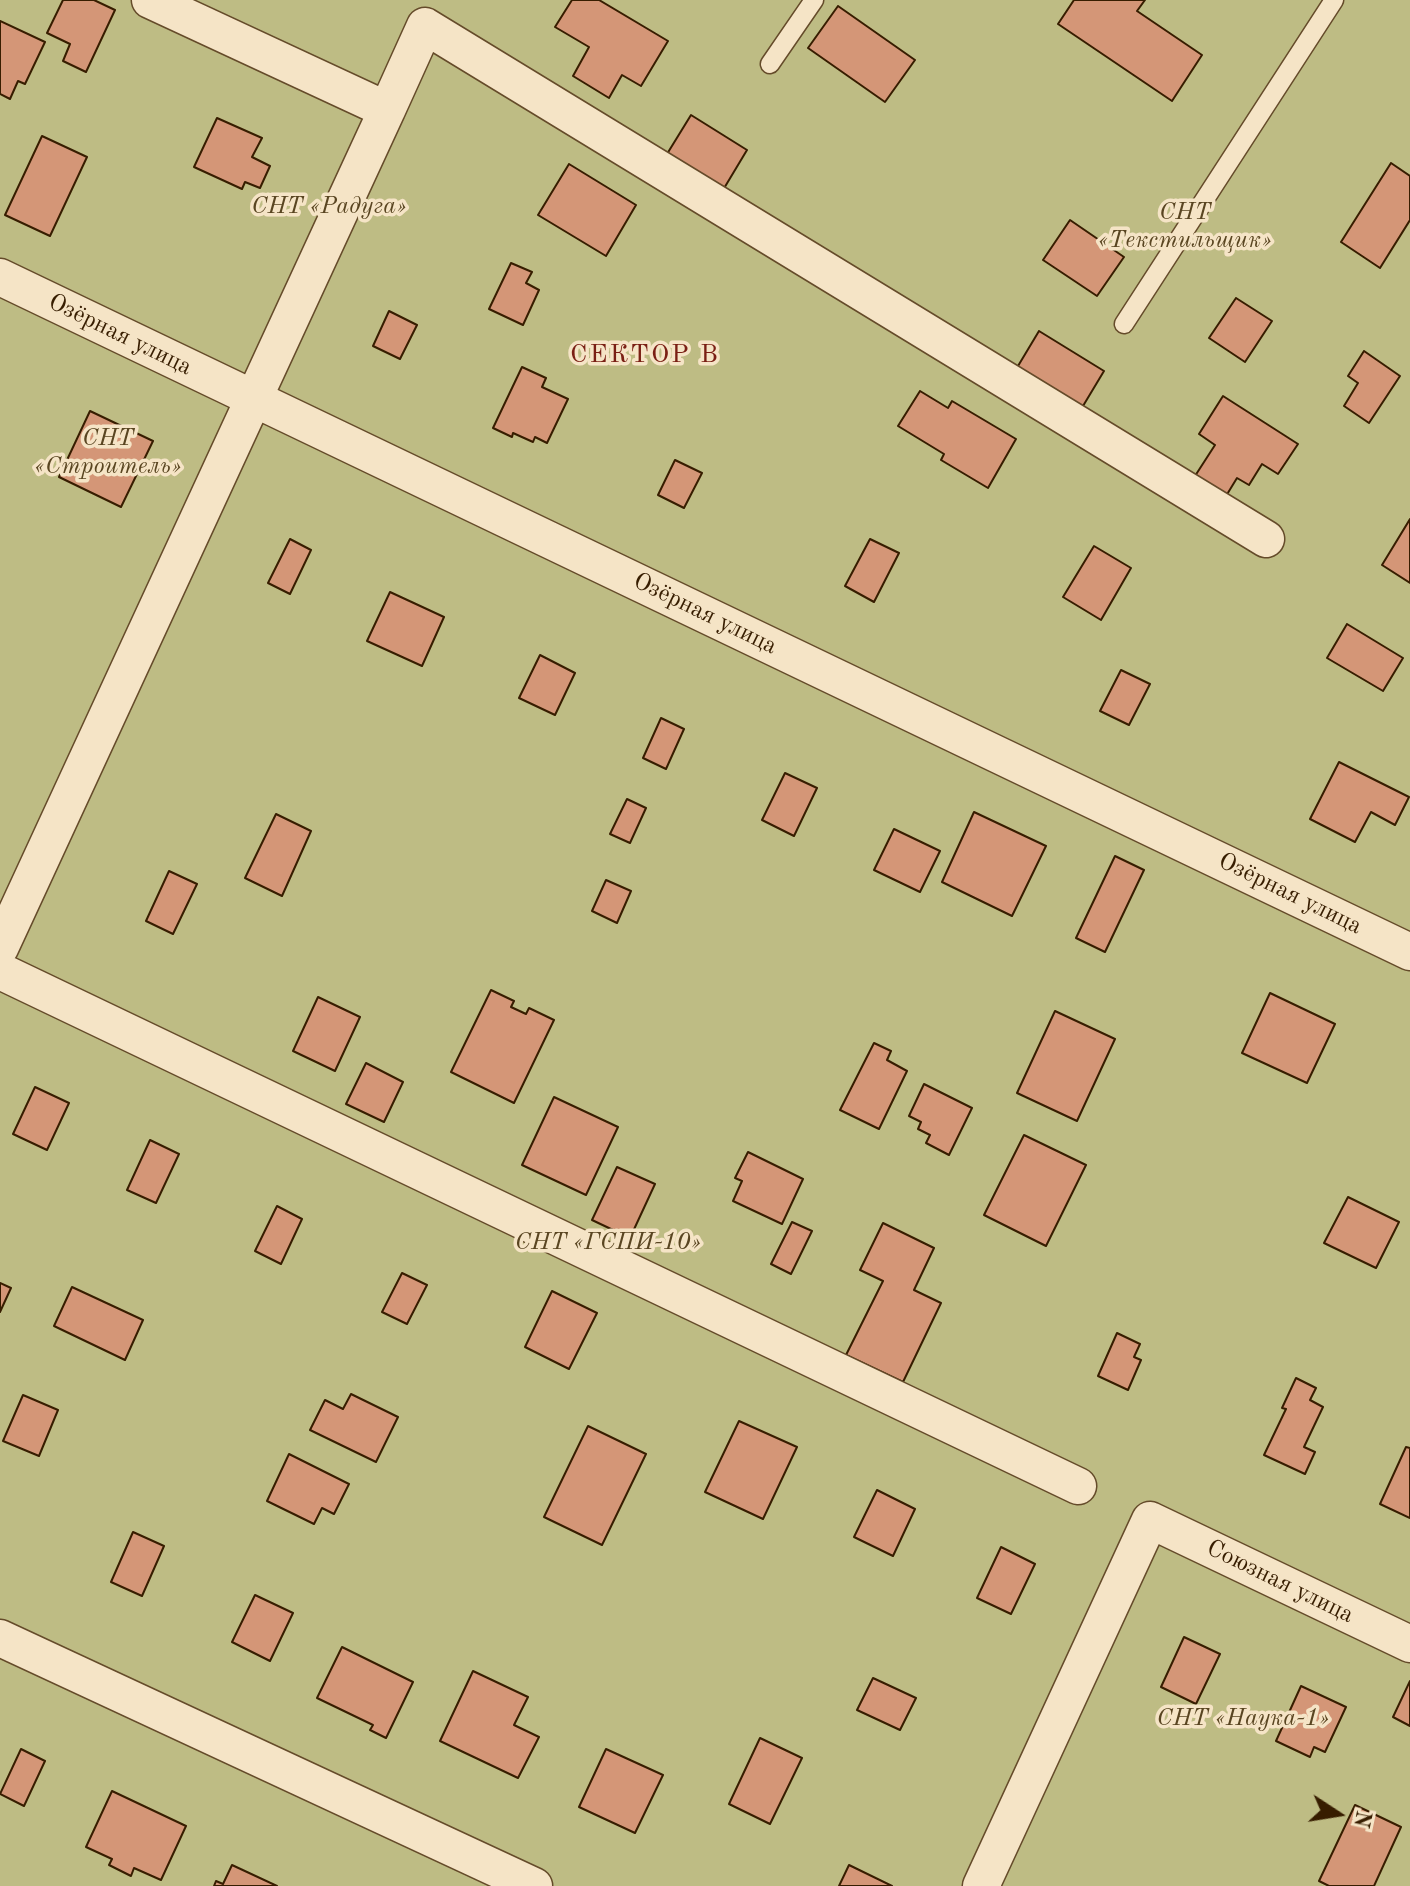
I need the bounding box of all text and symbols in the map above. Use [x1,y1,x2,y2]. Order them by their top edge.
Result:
park label: СНТ «Радуга» [251,193,407,221]
park label: СНТ «Текстильщик» [1098,199,1272,255]
street label: Озёрная улица [43,288,197,382]
district label: СЕКТОР В [570,339,720,371]
park label: СНТ «Строитель» [35,425,181,481]
street label: Озёрная улица [628,567,782,661]
street label: Озёрная улица [1213,847,1367,941]
park label: СНТ «ГСПИ-10» [515,1229,701,1257]
street label: Союзная улица [1202,1534,1358,1630]
park label: СНТ «Наука-1» [1157,1705,1329,1733]
north arrow [1298,1774,1378,1854]
text: N [1349,1808,1374,1829]

